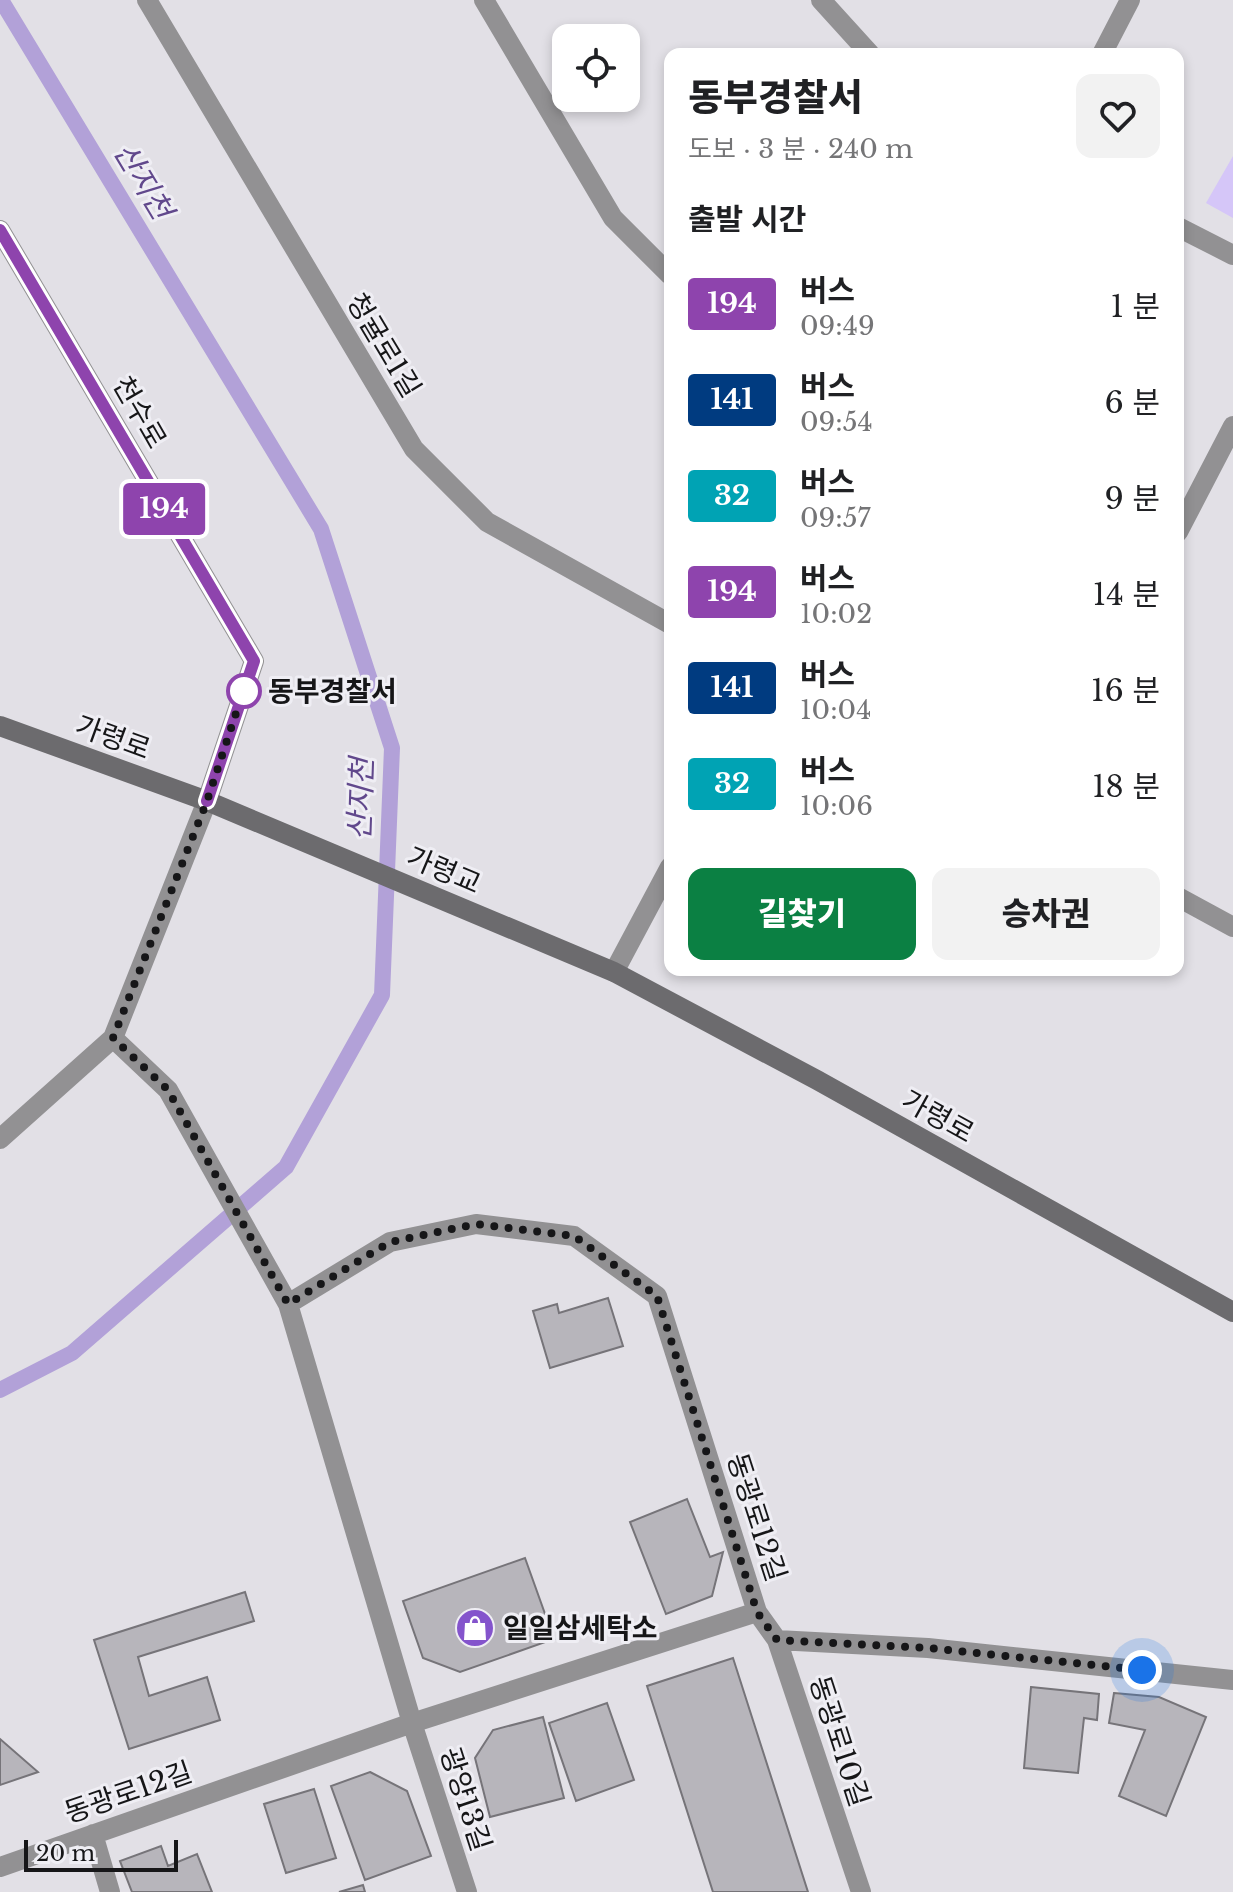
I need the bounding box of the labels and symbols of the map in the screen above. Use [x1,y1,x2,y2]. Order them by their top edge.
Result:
water label: 산지천 [106,136,182,229]
street label: 청귤로1길 [339,287,428,404]
street label: 천수로 [105,370,174,454]
line badge: 194 [118,483,210,535]
marker: 동부경찰서 [227,674,261,708]
place label: 동부경찰서 [268,674,397,709]
street label: 가령로 [71,708,155,767]
water label: 산지천 [341,754,381,841]
street label: 가령교 [401,839,486,902]
street label: 가령로 [895,1082,980,1150]
street label: 동광로12길 [719,1449,794,1586]
shop icon: 일일삼세탁소 [454,1607,496,1649]
place label: 일일삼세탁소 [503,1611,658,1646]
your location [1122,1650,1162,1690]
street label: 동광로10길 [802,1671,877,1811]
street label: 광양13길 [432,1743,499,1855]
street label: 동광로12길 [60,1754,197,1831]
scale bar [24,1836,178,1872]

